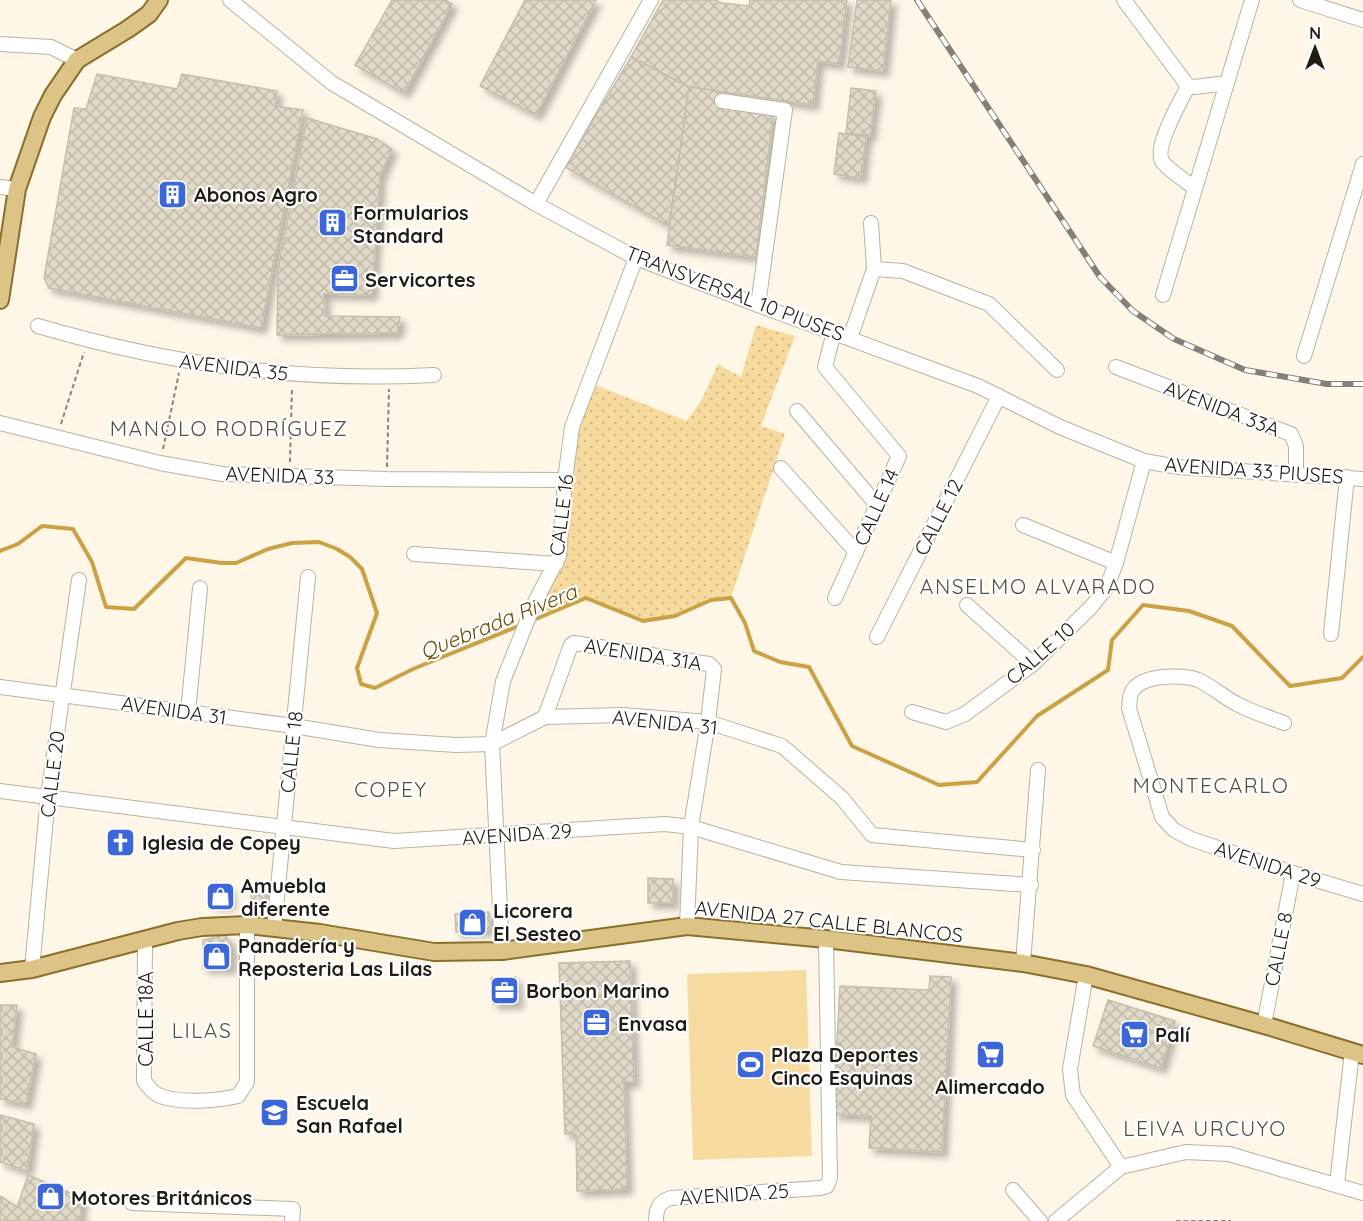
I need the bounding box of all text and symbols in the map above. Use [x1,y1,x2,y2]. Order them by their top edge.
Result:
north arrow [1285,18,1345,78]
text: N [1309,23,1321,43]
building icon: Abonos Agro [157,178,189,210]
place label: Abonos Agro [194,182,318,207]
place label: Formularios Standard [353,200,469,248]
building icon: Formularios Standard [316,207,348,239]
street label: TRANSVERSAL 10 PIUSES [622,240,848,346]
office icon: Servicortes [328,263,360,295]
place label: Servicortes [365,267,475,292]
street label: AVENIDA 35 [178,348,290,386]
street label: AVENIDA 33A [1161,374,1283,442]
district label: MANOLO RODRÍGUEZ [110,415,348,441]
street label: AVENIDA 33 PIUSES [1164,451,1344,489]
street label: AVENIDA 33 [225,461,335,489]
street label: CALLE 14 [848,465,904,549]
street label: CALLE 16 [544,472,578,557]
street label: CALLE 12 [908,475,968,559]
district label: ANSELMO ALVARADO [920,573,1156,599]
water label: Quebrada Rivera [416,577,581,664]
street label: CALLE 10 [1000,616,1080,690]
street label: AVENIDA 31A [582,632,704,676]
street label: AVENIDA 31 [120,690,228,730]
street label: AVENIDA 31 [611,704,719,740]
street label: CALLE 18 [274,710,308,794]
street label: CALLE 20 [34,729,70,819]
district label: MONTECARLO [1133,772,1289,798]
district label: COPEY [354,776,428,802]
street label: AVENIDA 29 [461,818,573,850]
church icon: Iglesia de Copey [105,826,137,858]
place label: Iglesia de Copey [142,830,301,855]
street label: AVENIDA 29 [1212,835,1324,893]
place label: Amuebla diferente [241,873,330,921]
shop icon: Amuebla diferente [204,880,236,912]
street label: AVENIDA 27 CALLE BLANCOS [694,894,964,948]
place label: Licorera El Sesteo [493,898,581,946]
shop icon: Licorera El Sesteo [456,906,488,938]
street label: CALLE 8 [1259,910,1297,988]
place label: Panadería y Reposteria Las Lilas [238,933,432,981]
shop icon: Panadería y Reposteria Las Lilas [201,940,233,972]
street label: CALLE 18A [133,971,158,1067]
office icon: Borbon Marino [489,974,521,1006]
place label: Borbon Marino [526,978,670,1003]
office icon: Envasa [581,1007,613,1039]
place label: Envasa [618,1011,687,1036]
district label: LILAS [172,1017,232,1043]
supermarket icon: Palí [1118,1018,1150,1050]
place label: Palí [1155,1022,1191,1047]
supermarket icon: Alimercado [974,1039,1006,1071]
place label: Plaza Deportes Cinco Esquinas [771,1042,918,1090]
sports icon: Plaza Deportes Cinco Esquinas [734,1049,766,1081]
place label: Alimercado [935,1074,1045,1099]
place label: Escuela San Rafael [296,1090,403,1138]
school or university icon: Escuela San Rafael [259,1097,291,1129]
district label: LEIVA URCUYO [1123,1115,1287,1141]
street label: AVENIDA 25 [678,1178,790,1210]
shop icon: Motores Británicos [34,1181,66,1213]
place label: Motores Británicos [71,1185,252,1210]

